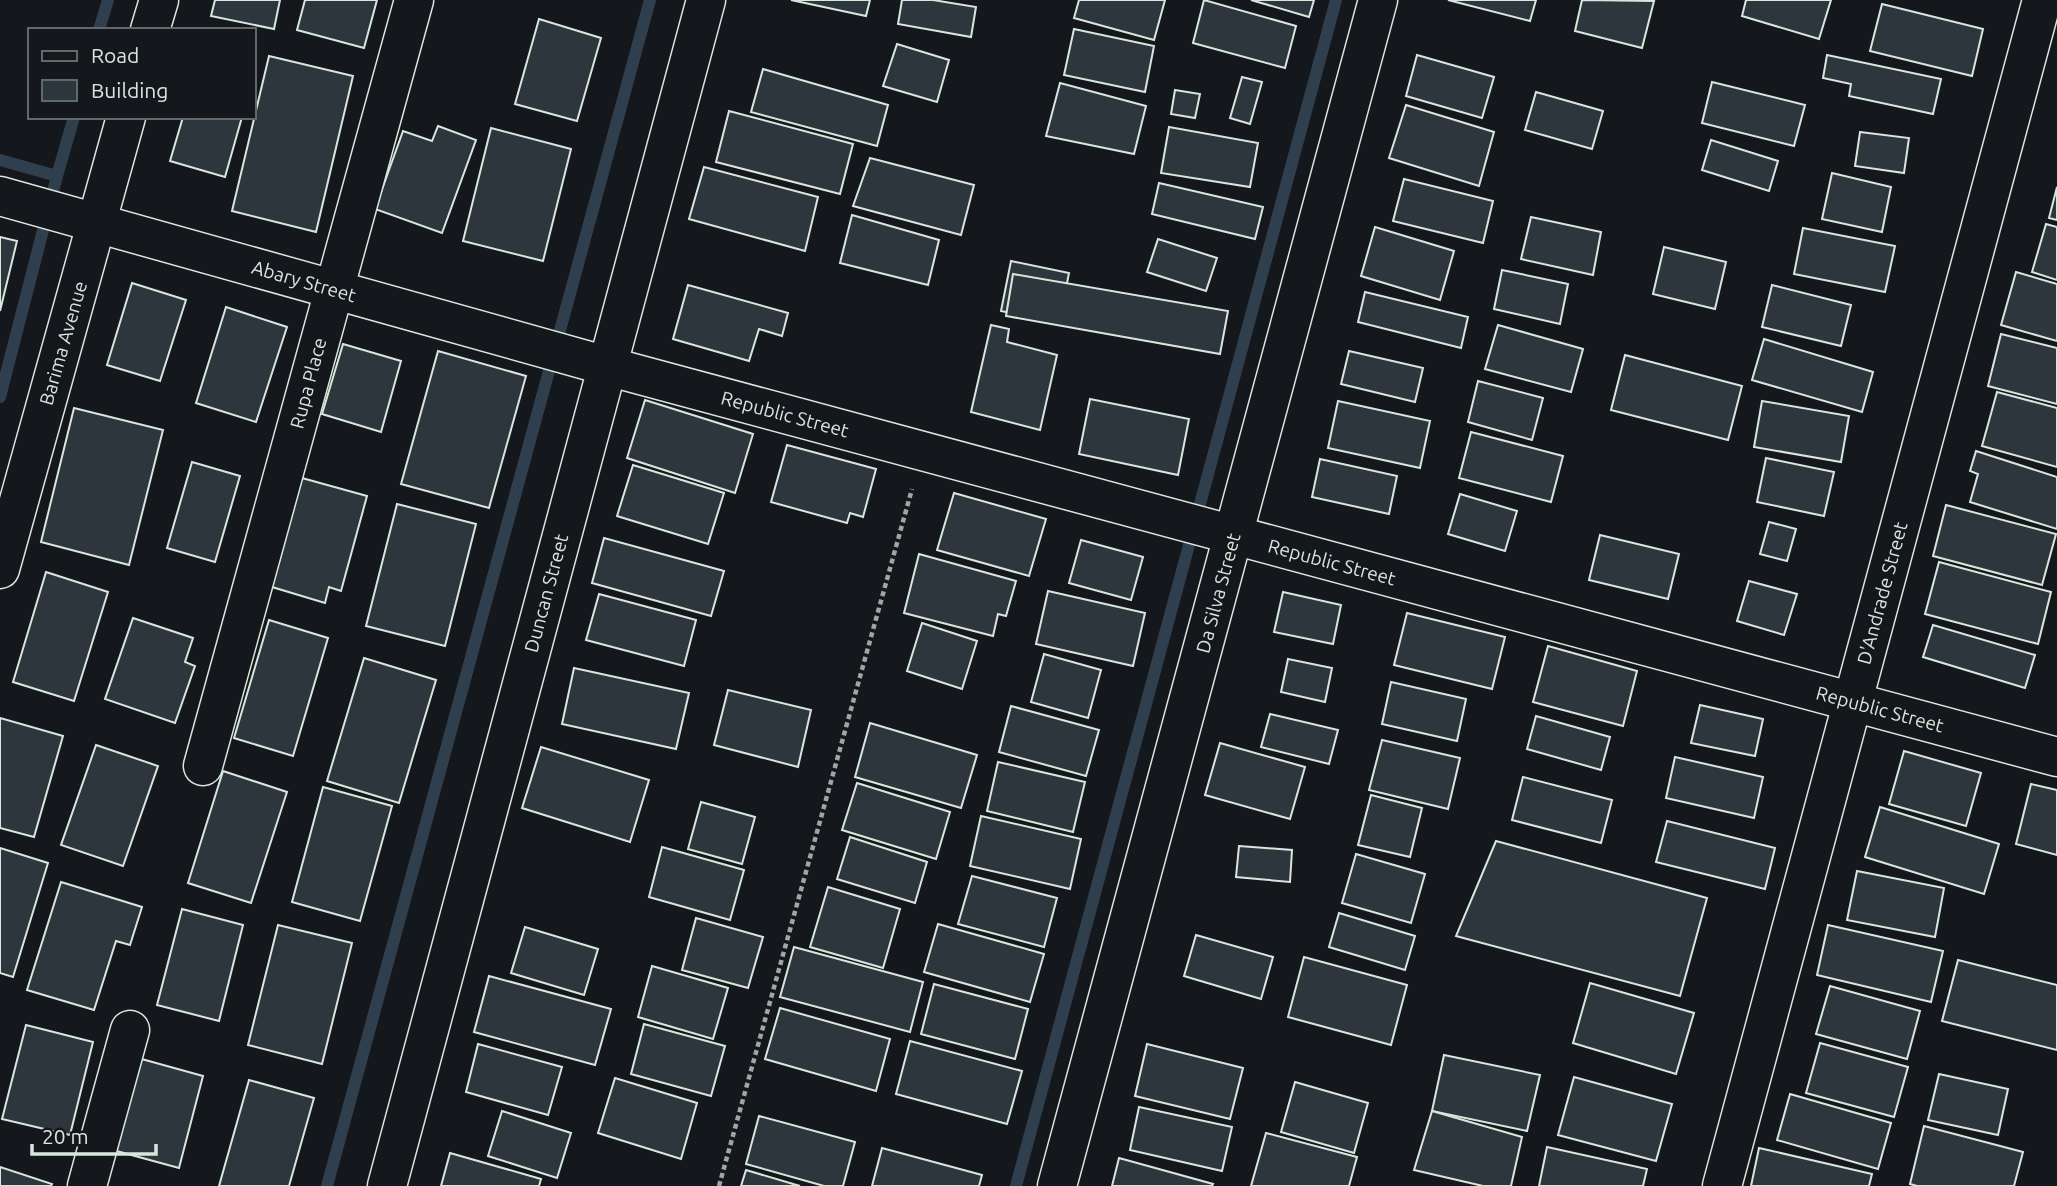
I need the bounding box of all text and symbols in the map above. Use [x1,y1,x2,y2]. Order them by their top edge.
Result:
legend [28,28,256,119]
text: Road [91,43,139,67]
text: Building [91,78,168,102]
street label: Abary Street [249,256,359,307]
street label: Barima Avenue [35,278,91,408]
street label: Rupa Place [285,335,331,431]
street label: Republic Street [719,386,852,442]
street label: D'Andrade Street [1852,519,1912,667]
street label: Da Silva Street [1191,530,1245,655]
street label: Duncan Street [520,531,573,655]
street label: Republic Street [1266,534,1399,590]
street label: Republic Street [1814,681,1947,737]
scale bar [32,1112,156,1156]
text: 20 m [42,1124,89,1148]

